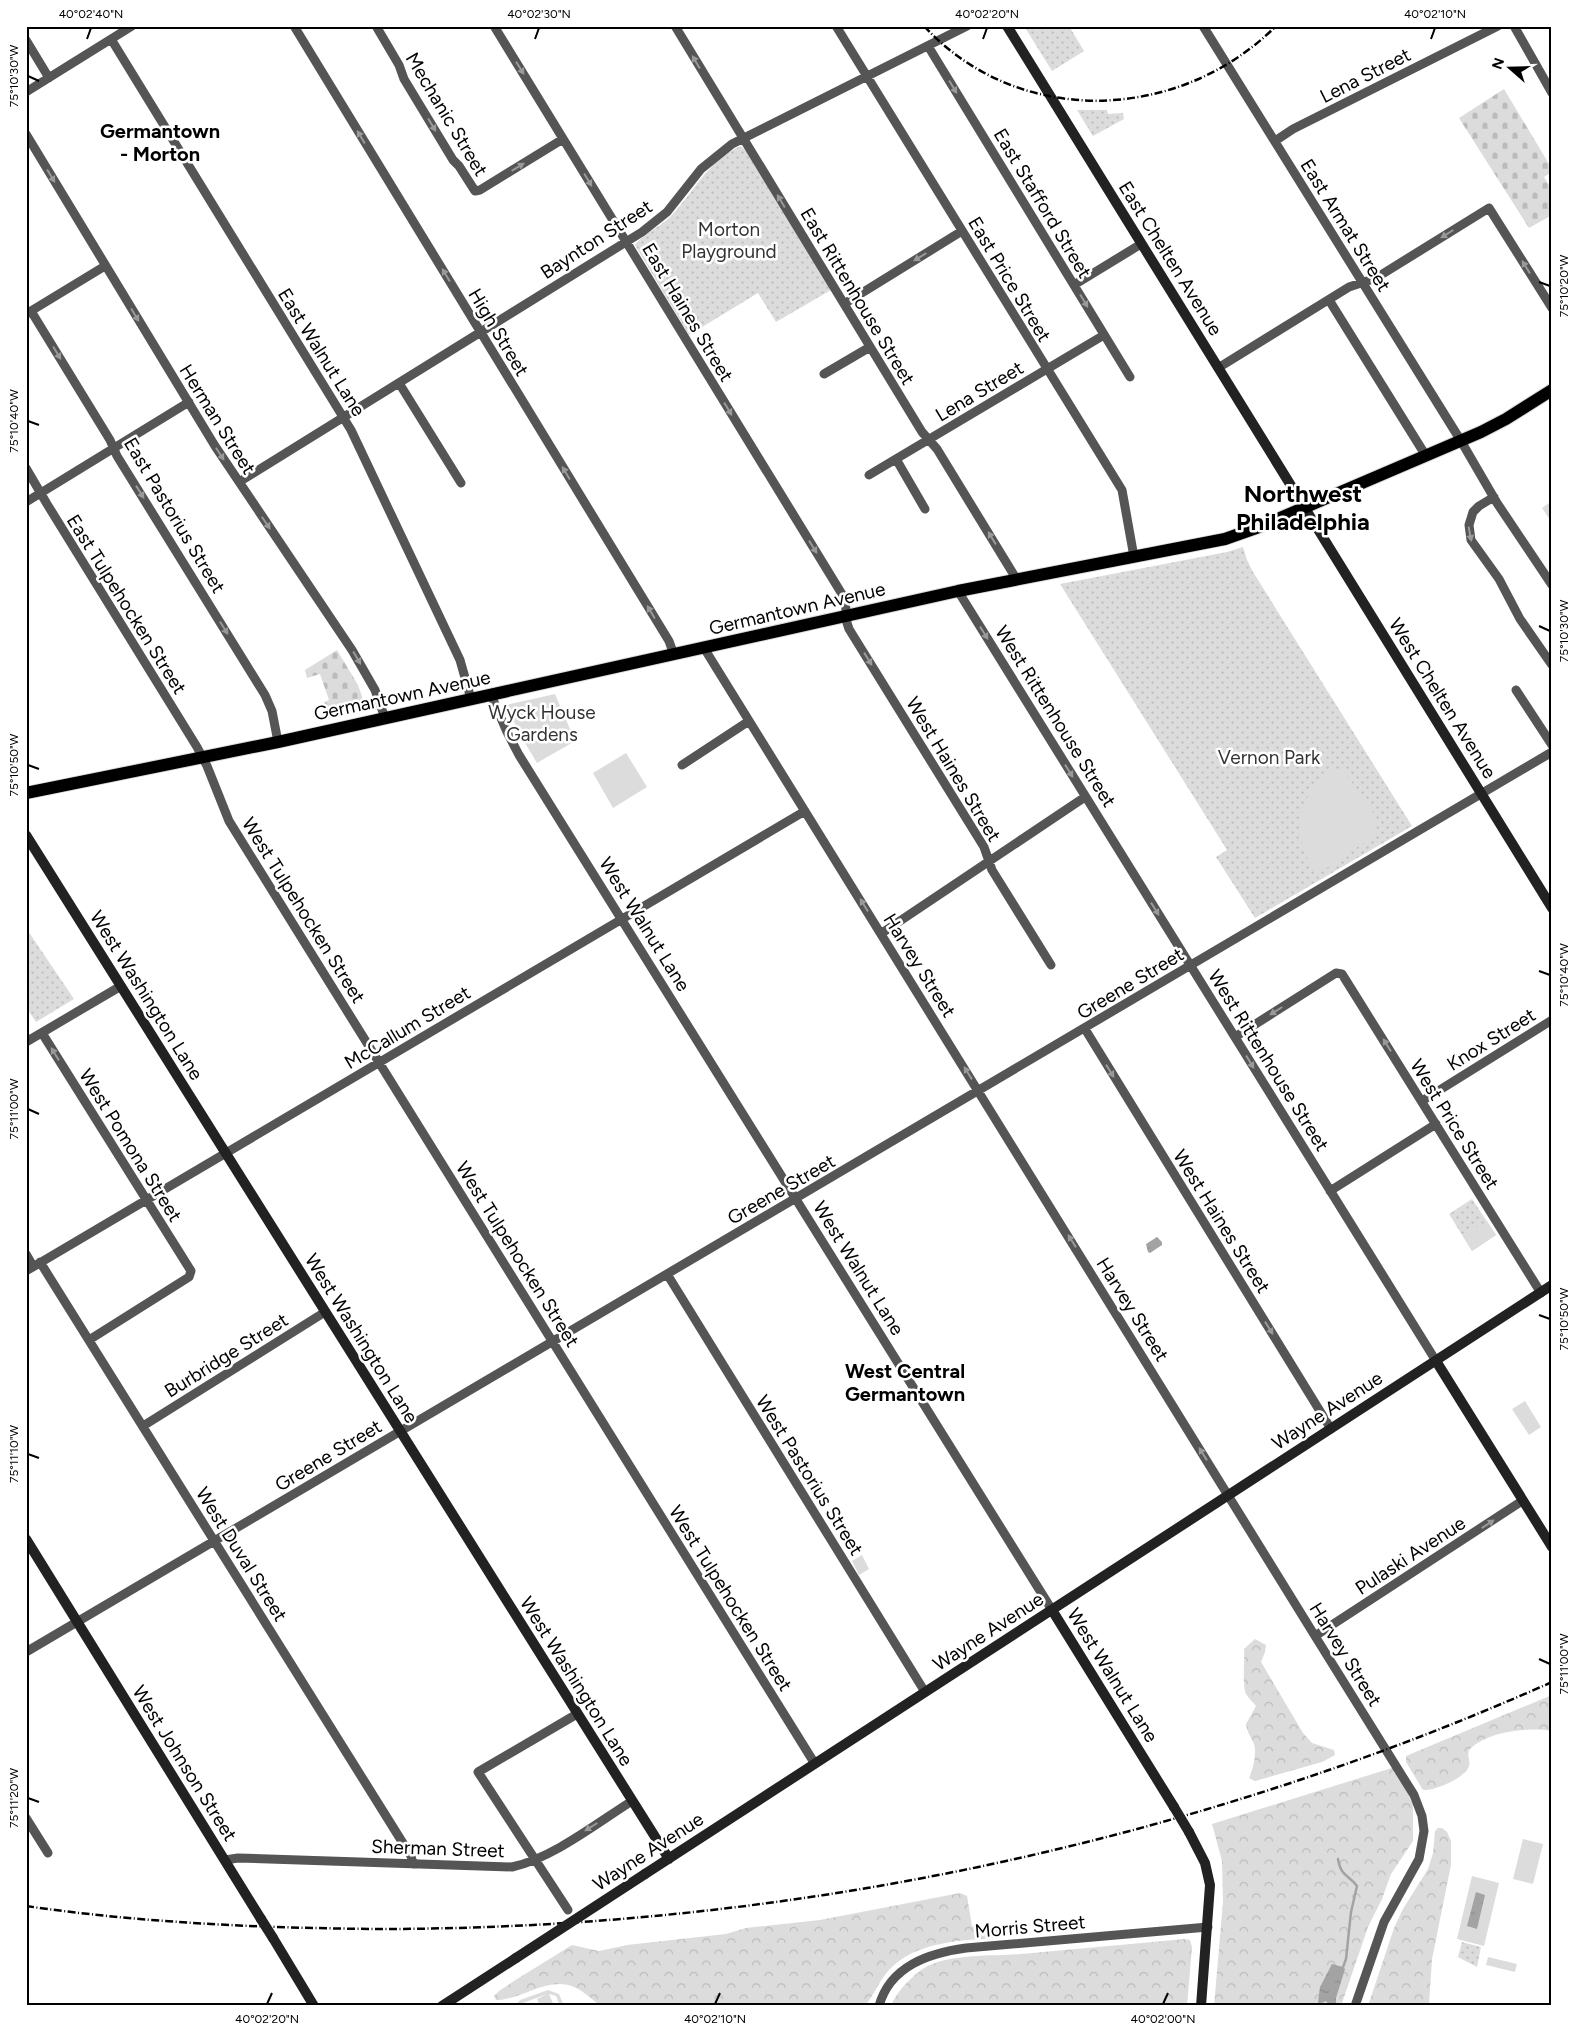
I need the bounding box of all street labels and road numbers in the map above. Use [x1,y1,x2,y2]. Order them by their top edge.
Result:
street label: Lena Street [1316,43,1414,108]
street label: Mechanic Street [401,48,493,180]
street label: East Stafford Street [989,124,1096,282]
street label: East Armat Street [1296,155,1396,296]
street label: East Chelten Avenue [1114,177,1227,340]
street label: Baynton Street [536,195,656,284]
street label: East Rittenhouse Street [796,203,920,389]
street label: East Price Street [963,212,1056,346]
street label: East Haines Street [637,239,738,386]
street label: East Walnut Lane [273,284,370,421]
street label: High Street [463,284,534,380]
street label: Lena Street [931,356,1027,427]
street label: Herman Street [175,360,261,479]
street label: East Pastorius Street [119,433,230,597]
street label: East Tulpehocken Street [62,510,191,698]
street label: Germantown Avenue [707,577,887,640]
street label: West Chelten Avenue [1384,614,1501,783]
street label: West Rittenhouse Street [990,621,1121,811]
street label: Germantown Avenue [312,666,493,725]
street label: West Haines Street [901,693,1006,846]
street label: West Tulpehocken Street [237,813,370,1007]
street label: West Walnut Lane [594,853,695,995]
street label: West Washington Lane [85,906,208,1084]
street label: Harvey Street [879,909,961,1021]
street label: Greene Street [1073,943,1188,1024]
street label: West Rittenhouse Street [1203,965,1334,1155]
street label: McCallum Street [340,981,474,1074]
street label: Knox Street [1443,1003,1540,1076]
street label: West Price Street [1405,1055,1504,1193]
street label: West Pomona Street [74,1065,187,1226]
street label: West Haines Street [1168,1145,1275,1297]
street label: Greene Street [723,1149,839,1230]
street label: West Tulpehocken Street [451,1157,584,1351]
street label: West Walnut Lane [808,1197,909,1339]
street label: West Washington Lane [300,1249,423,1427]
street label: Harvey Street [1092,1253,1174,1365]
street label: Burbridge Street [160,1308,292,1403]
street label: Wayne Avenue [1268,1366,1387,1455]
street label: West Pastorius Street [751,1391,868,1559]
street label: Greene Street [271,1415,386,1496]
street label: West Duval Street [191,1483,292,1626]
street label: West Tulpehocken Street [664,1501,797,1695]
street label: Pulaski Avenue [1351,1511,1470,1600]
street label: Wayne Avenue [929,1587,1048,1676]
street label: West Washington Lane [515,1592,638,1770]
street label: Harvey Street [1305,1598,1387,1710]
street label: West Walnut Lane [1062,1604,1163,1746]
street label: West Johnson Street [127,1681,242,1845]
street label: Wayne Avenue [589,1807,708,1896]
street label: Sherman Street [371,1835,505,1862]
street label: Morris Street [974,1910,1086,1943]

